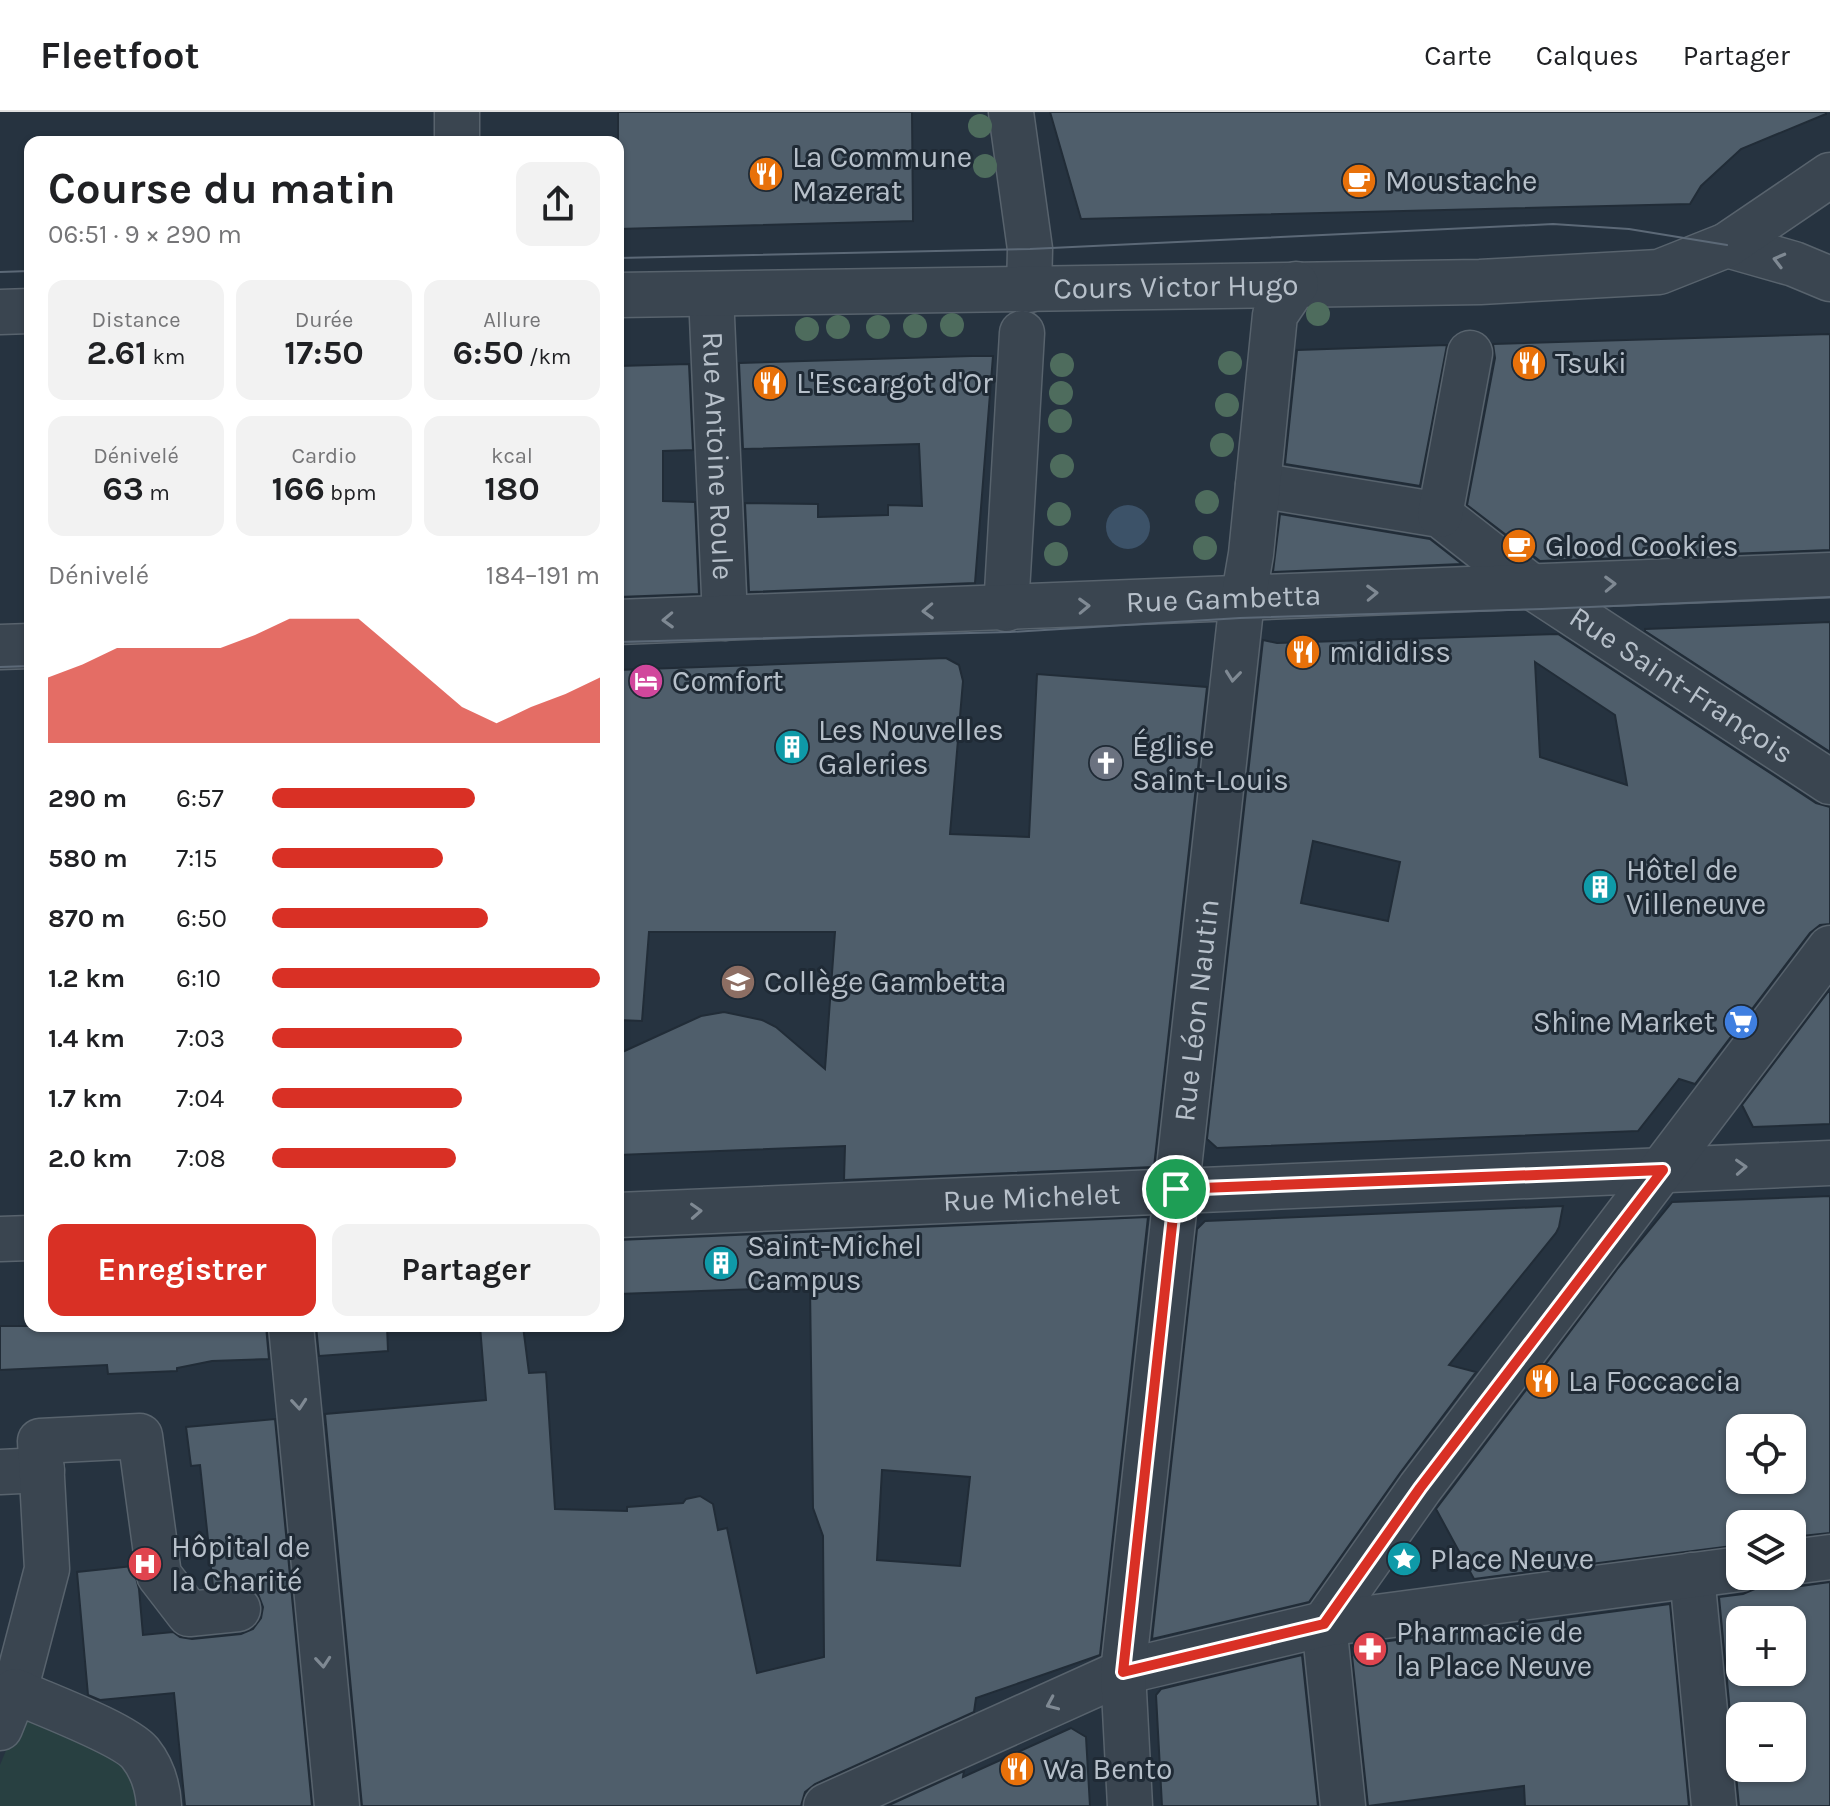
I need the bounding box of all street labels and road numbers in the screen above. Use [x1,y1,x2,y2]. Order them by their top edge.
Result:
street label: Cours Victor Hugo [1053,267,1299,306]
street label: Rue Antoine Roule [695,331,741,581]
street label: Rue Gambetta [1125,577,1322,620]
street label: Rue Saint-François [1563,599,1800,771]
street label: Rue Léon Nautin [1166,897,1227,1123]
street label: Rue Michelet [942,1175,1121,1219]

